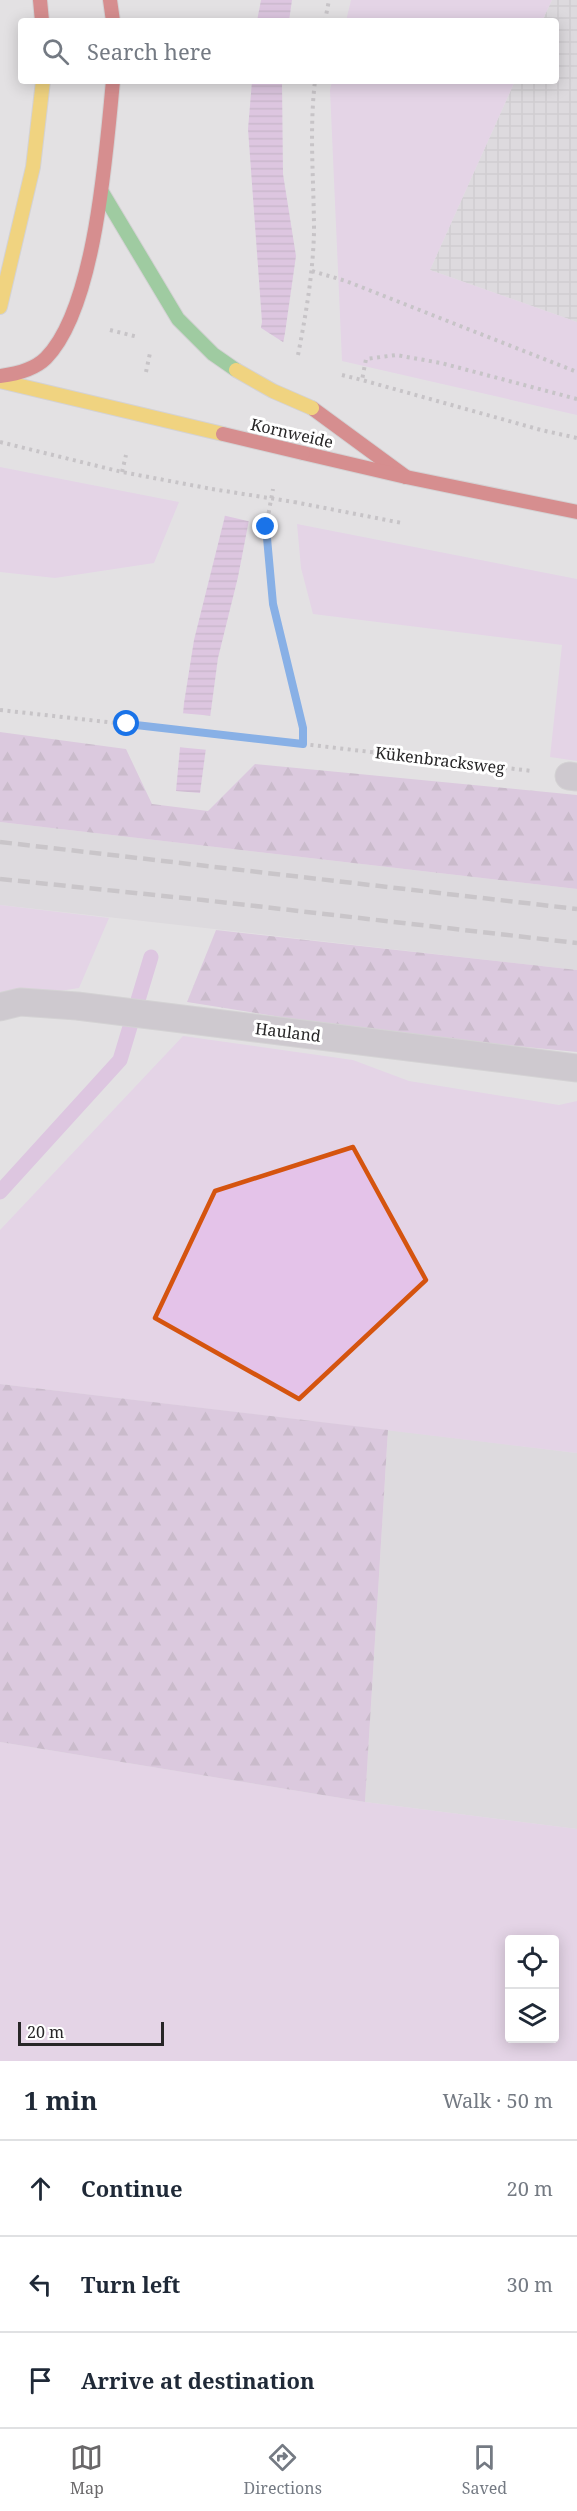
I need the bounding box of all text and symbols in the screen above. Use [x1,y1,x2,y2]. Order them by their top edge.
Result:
search box [18,18,559,84]
icon: search [39,35,72,68]
text: Search here [87,36,212,66]
street label: Kornweide [249,413,335,453]
route end [252,513,278,539]
route start [113,710,139,736]
street label: Kükenbracksweg [374,741,506,779]
street label: Hauland [254,1017,322,1047]
map controls [505,1935,559,2043]
button: locate [505,1935,559,1989]
button: layers [505,1989,559,2043]
scale bar [18,2019,164,2046]
text: 20 m [27,2021,64,2043]
text: 1 min [24,2082,98,2118]
text: Walk · 50 m [442,2087,553,2114]
icon: ahead [24,2172,57,2205]
text: Continue [81,2173,183,2203]
text: 20 m [507,2175,553,2202]
icon: left [24,2268,57,2301]
text: Turn left [81,2269,180,2299]
text: 30 m [507,2271,553,2298]
icon: arrive [24,2364,57,2397]
text: Arrive at destination [81,2365,315,2395]
tab: Map [70,2441,104,2499]
tab: Directions [244,2441,322,2499]
tab: Saved [462,2441,507,2499]

